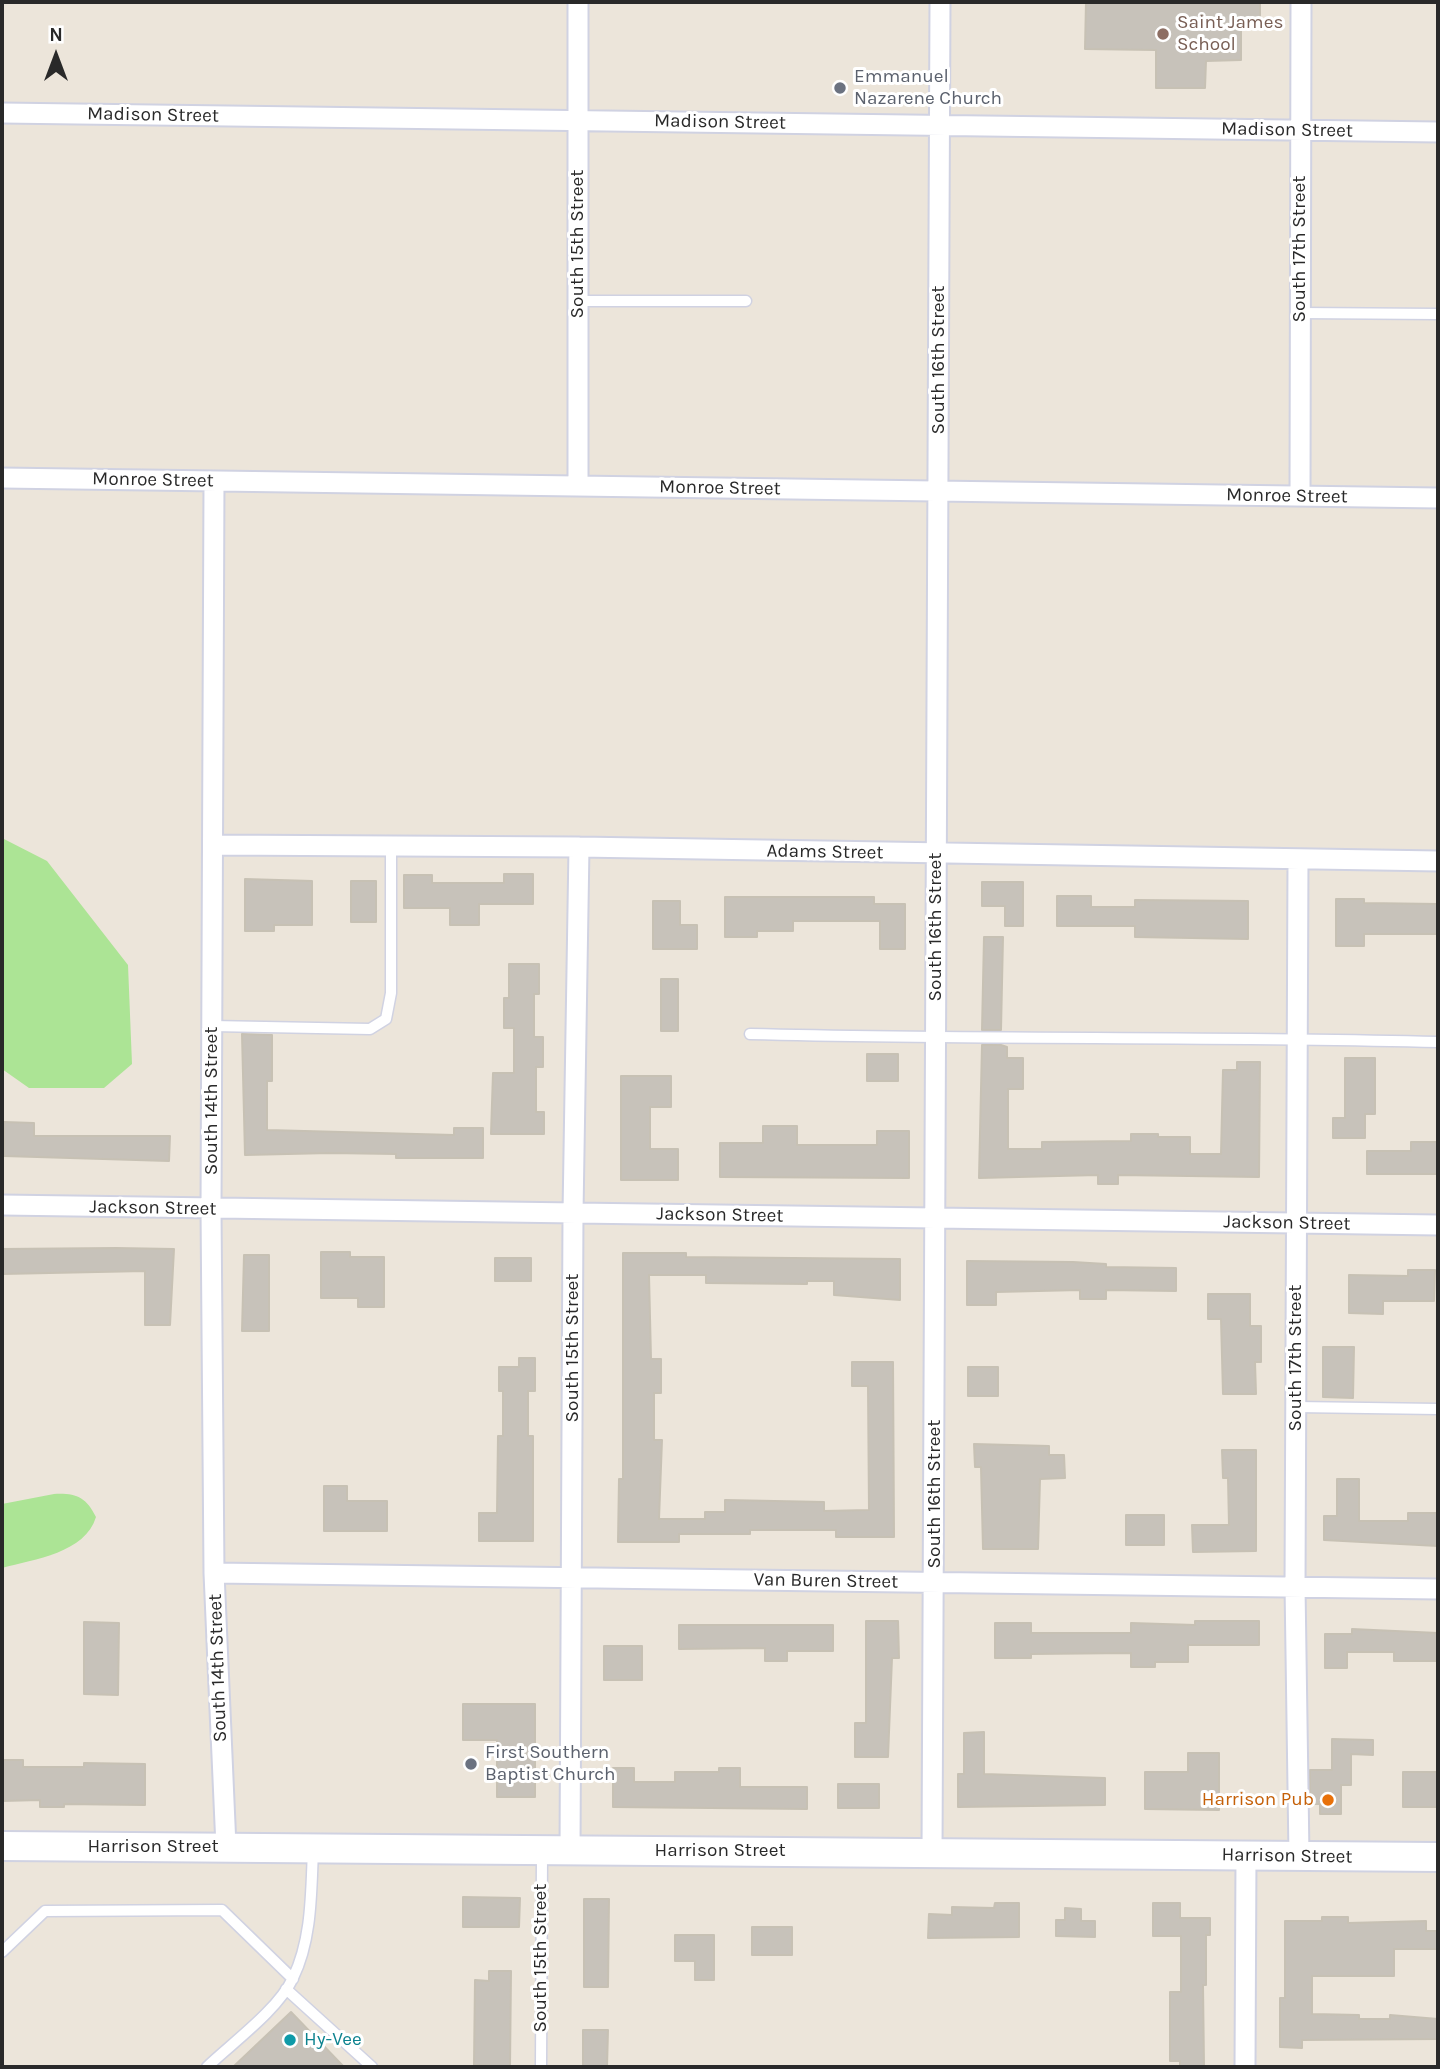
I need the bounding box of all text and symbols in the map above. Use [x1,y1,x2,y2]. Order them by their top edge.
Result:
place label: Saint James School [1177,12,1283,56]
north arrow [21,21,91,91]
text: N [49,24,63,46]
marker: Saint James School [1155,26,1171,42]
place label: Emmanuel Nazarene Church [854,66,1002,110]
marker: Emmanuel Nazarene Church [832,80,848,96]
street label: Madison Street [87,102,219,128]
street label: Madison Street [654,109,786,135]
street label: Madison Street [1221,117,1353,143]
street label: South 15th Street [567,170,589,318]
street label: South 17th Street [1289,176,1311,322]
street label: South 16th Street [928,286,950,434]
street label: Monroe Street [92,468,214,492]
street label: Monroe Street [659,476,781,500]
street label: Monroe Street [1226,484,1348,508]
street label: Adams Street [766,840,884,864]
street label: South 16th Street [925,853,947,1001]
street label: South 14th Street [201,1027,223,1175]
street label: Jackson Street [89,1195,217,1221]
street label: Jackson Street [656,1202,784,1228]
street label: Jackson Street [1223,1210,1351,1236]
street label: South 15th Street [562,1274,584,1422]
street label: South 17th Street [1285,1285,1307,1431]
street label: South 16th Street [924,1420,946,1568]
street label: Van Buren Street [754,1568,898,1594]
street label: South 14th Street [204,1593,232,1743]
place label: First Southern Baptist Church [485,1742,616,1786]
marker: First Southern Baptist Church [463,1756,479,1772]
place label: Harrison Pub [1202,1789,1314,1811]
marker: Harrison Pub [1320,1792,1336,1808]
street label: Harrison Street [87,1836,219,1858]
street label: Harrison Street [654,1840,786,1862]
street label: Harrison Street [1221,1843,1353,1869]
street label: South 15th Street [530,1884,552,2032]
place label: Hy-Vee [304,2029,362,2051]
marker: Hy-Vee [282,2032,298,2048]

